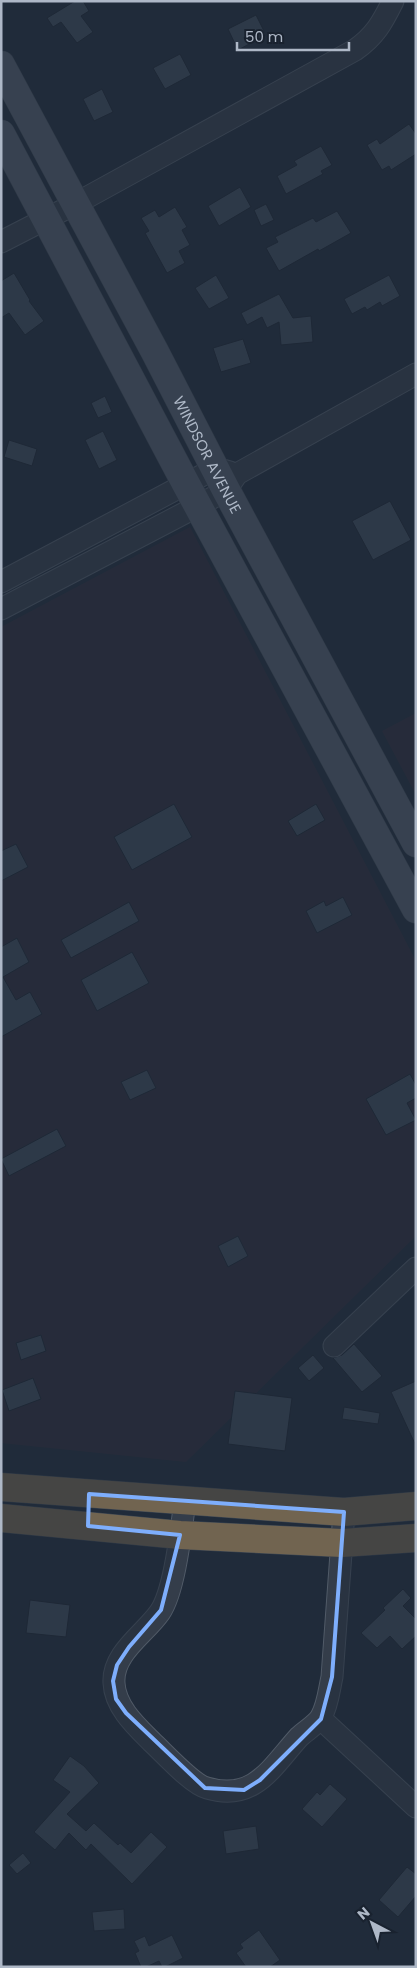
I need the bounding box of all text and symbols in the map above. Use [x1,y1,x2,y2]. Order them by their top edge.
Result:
scale bar [237,20,350,52]
text: 50 m [245,26,283,47]
street label: WINDSOR AVENUE [169,392,247,517]
north arrow [347,1898,397,1948]
text: N [353,1902,374,1924]

